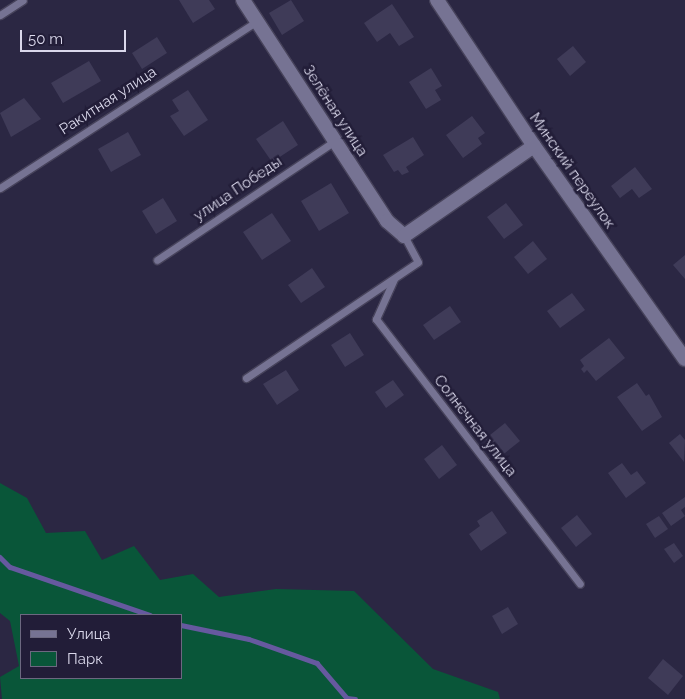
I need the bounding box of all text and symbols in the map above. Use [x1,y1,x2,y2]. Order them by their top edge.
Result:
scale bar [22,20,129,52]
text: 50 m [28,30,63,48]
street label: Зелёная улица [299,62,371,160]
street label: Ракитная улица [56,63,160,139]
street label: Минский переулок [525,110,619,232]
street label: улица Победы [190,153,286,225]
street label: Солнечная улица [430,372,520,480]
legend [20,614,182,679]
text: Улица [67,625,111,643]
text: Парк [67,650,103,668]

